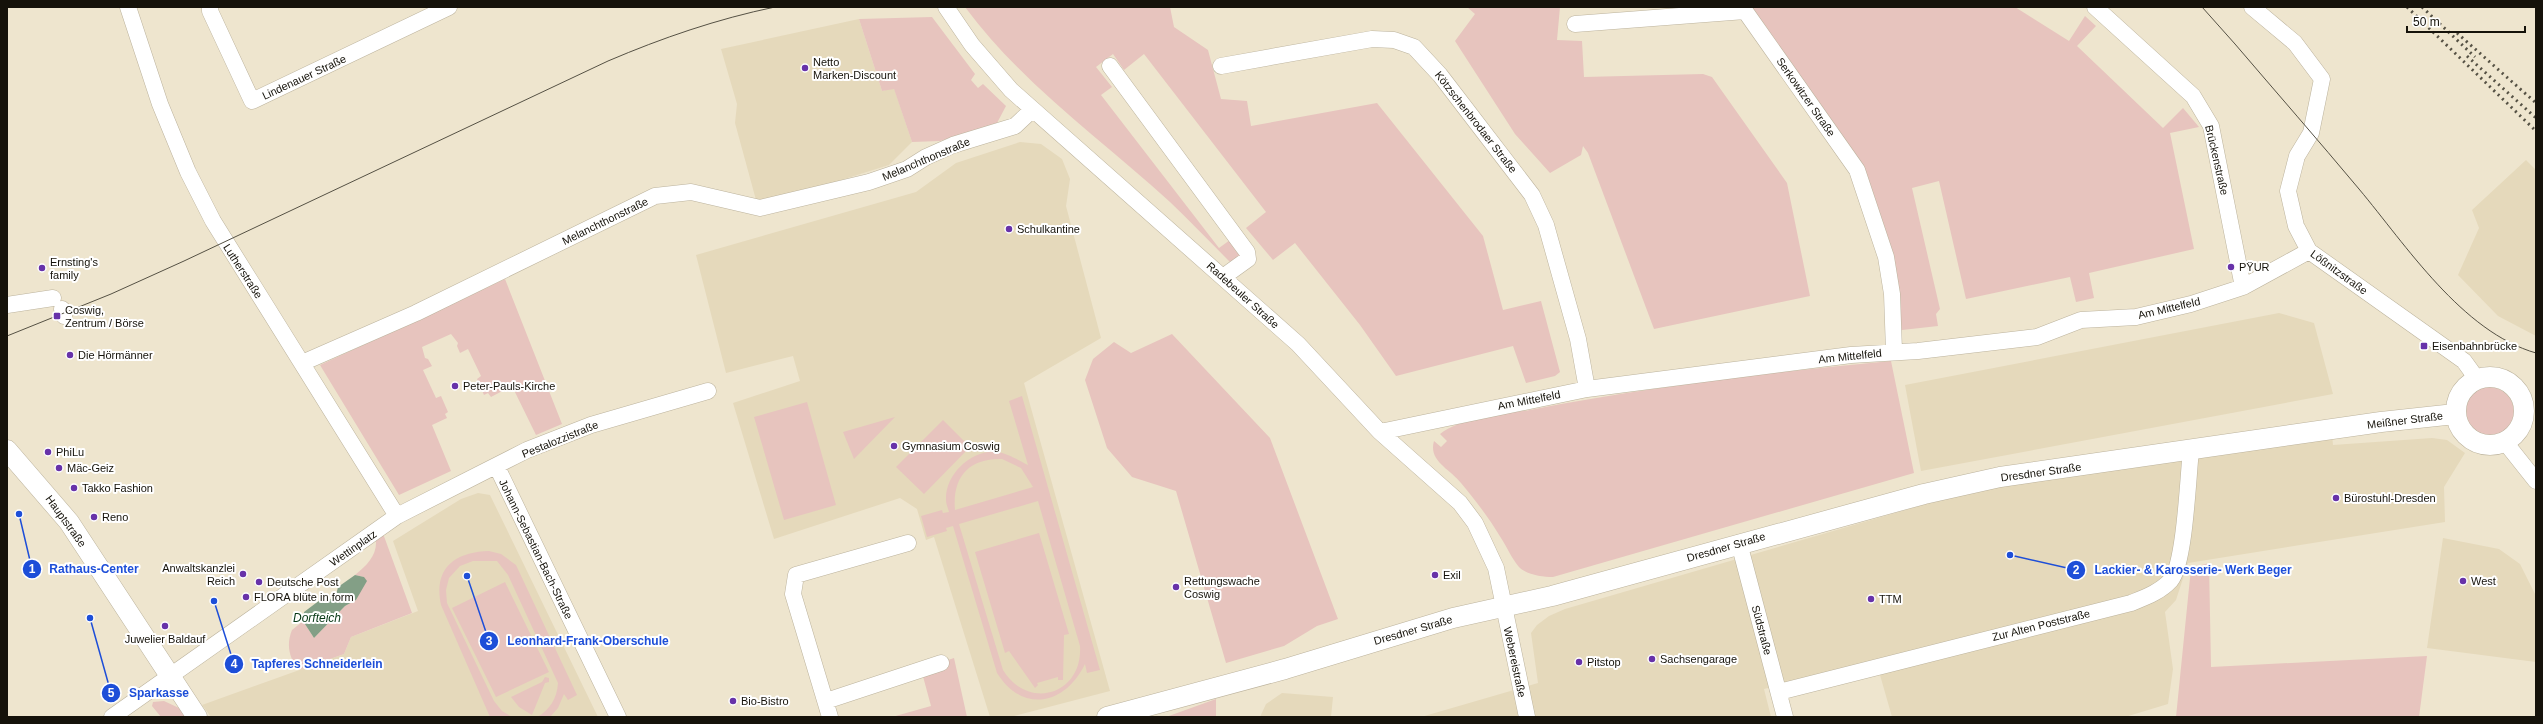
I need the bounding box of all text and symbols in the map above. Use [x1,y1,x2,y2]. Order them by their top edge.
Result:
scale bar [2407,8,2525,34]
text: 50 m [2413,15,2440,29]
street label: Lindenauer Straße [260,52,348,102]
street label: Serkowitzer Straße [1774,55,1838,139]
place label: Netto Marken-Discount [813,56,896,81]
marker: Netto Marken-Discount [800,63,810,73]
street label: Kötzschenbrodaer Straße [1433,69,1519,175]
street label: Brückenstraße [2203,124,2231,196]
street label: Melanchthonstraße [880,135,972,183]
street label: Melanchthonstraße [560,195,650,247]
place label: Schulkantine [1017,223,1080,235]
marker: Schulkantine [1004,224,1014,234]
street label: Lutherstraße [221,242,265,300]
street label: Lößnitzstraße [2308,247,2370,297]
place label: Ernsting's family [50,256,98,281]
street label: Radebeuler Straße [1204,259,1282,331]
place label: PŸUR [2239,261,2270,273]
marker: PŸUR [2226,262,2236,272]
marker: Ernsting's family [37,263,47,273]
street label: Am Mittelfeld [2137,295,2201,321]
place label: Coswig, Zentrum / Börse [65,304,144,329]
marker: Coswig, Zentrum / Börse [52,311,62,321]
place label: Eisenbahnbrücke [2432,340,2517,352]
marker: Eisenbahnbrücke [2419,341,2429,351]
street label: Am Mittelfeld [1818,347,1882,365]
place label: Die Hörmänner [78,349,153,361]
marker: Die Hörmänner [65,350,75,360]
place label: Peter-Pauls-Kirche [463,380,555,392]
marker: Peter-Pauls-Kirche [450,381,460,391]
street label: Am Mittelfeld [1497,388,1561,412]
street label: Meißner Straße [2366,409,2444,431]
street label: Pestalozzistraße [520,418,600,460]
place label: Gymnasium Coswig [902,440,1000,452]
marker: Gymnasium Coswig [889,441,899,451]
place label: PhiLu [56,446,84,458]
marker: PhiLu [43,447,53,457]
street label: Dresdner Straße [2000,460,2082,484]
place label: Mäc-Geiz [67,462,114,474]
marker: Mäc-Geiz [54,463,64,473]
street label: Johann-Sebastian-Bach-Straße [497,477,575,621]
place label: Takko Fashion [82,482,153,494]
marker: Takko Fashion [69,483,79,493]
place label: Bürostuhl-Dresden [2344,492,2436,504]
street label: Hauptstraße [43,493,89,549]
marker: Bürostuhl-Dresden [2331,493,2341,503]
place label: Reno [102,511,128,523]
marker: Reno [89,512,99,522]
street label: Wettinplatz [327,528,379,568]
street label: Dresdner Straße [1685,530,1767,564]
callout: Rathaus-Center [22,557,147,581]
callout: Lackier- & Karosserie- Werk Beger [2066,558,2299,582]
text: 1 [29,562,36,576]
text: Rathaus-Center [49,562,139,576]
place label: Anwaltskanzlei Reich [162,562,235,587]
text: 2 [2073,563,2080,577]
text: Lackier- & Karosserie- Werk Beger [2094,563,2292,577]
marker: Anwaltskanzlei Reich [238,569,248,579]
place label: Exil [1443,569,1461,581]
marker: Exil [1430,570,1440,580]
place label: Rettungswache Coswig [1184,575,1260,600]
place label: West [2471,575,2496,587]
place label: Deutsche Post [267,576,339,588]
marker: West [2458,576,2468,586]
marker: Deutsche Post [254,577,264,587]
marker: Rettungswache Coswig [1171,582,1181,592]
place label: FLORA blüte in form [254,591,354,603]
marker: FLORA blüte in form [241,592,251,602]
place label: TTM [1879,593,1902,605]
marker: TTM [1866,594,1876,604]
street label: Südstraße [1750,604,1774,656]
street label: Zur Alten Poststraße [1991,607,2091,643]
water label: Dorfteich [293,611,341,625]
street label: Dresdner Straße [1372,613,1454,647]
marker: Juwelier Baldauf [160,621,170,631]
street label: Webereistraße [1502,626,1528,698]
callout: Leonhard-Frank-Oberschule [479,629,677,653]
place label: Juwelier Baldauf [125,633,206,645]
text: 3 [486,634,493,648]
text: Leonhard-Frank-Oberschule [507,634,669,648]
callout: Tapferes Schneiderlein [224,652,391,676]
place label: Sachsengarage [1660,653,1737,665]
marker: Sachsengarage [1647,654,1657,664]
place label: Pitstop [1587,656,1621,668]
text: 4 [231,657,238,671]
text: Tapferes Schneiderlein [251,657,383,671]
marker: Pitstop [1574,657,1584,667]
callout: Sparkasse [101,681,197,705]
text: 5 [108,686,115,700]
text: Sparkasse [129,686,189,700]
place label: Bio-Bistro [741,695,789,707]
marker: Bio-Bistro [728,696,738,706]

